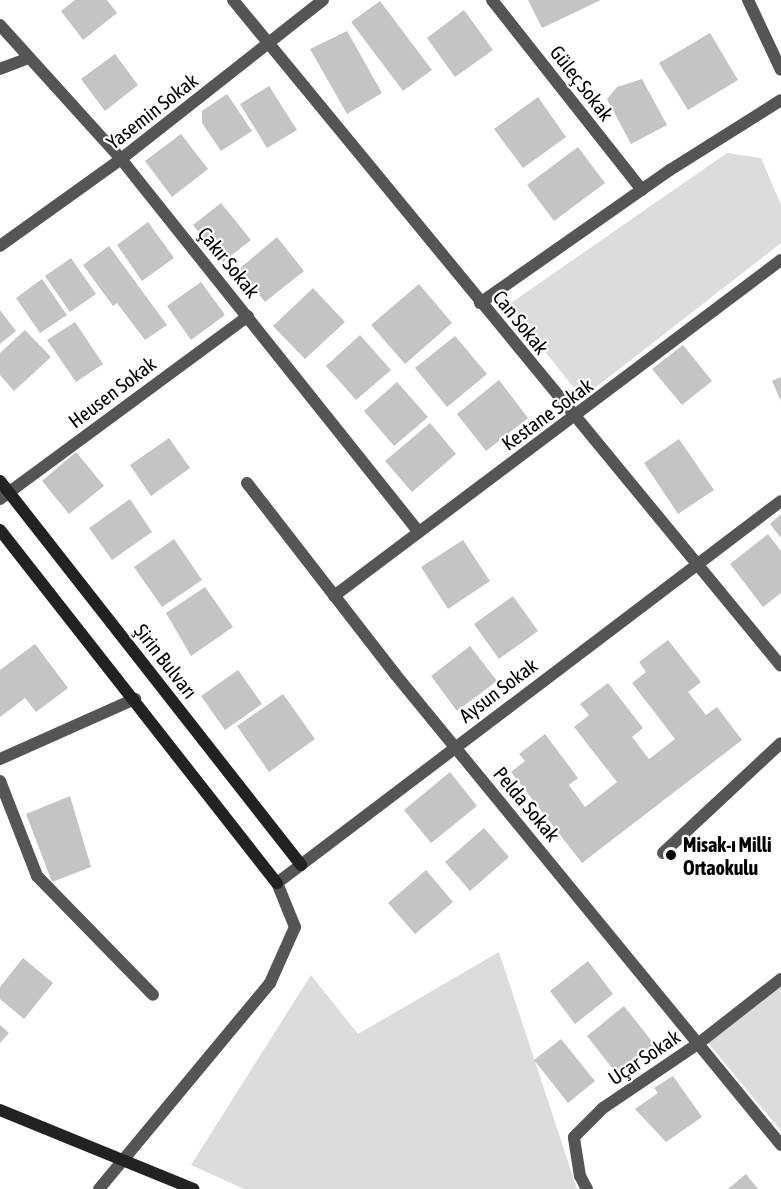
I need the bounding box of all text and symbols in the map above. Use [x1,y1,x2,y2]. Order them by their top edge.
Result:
street label: Güleç Sokak [545,40,619,126]
street label: Yasemin Sokak [102,68,202,154]
street label: Çakır Sokak [193,222,265,302]
street label: Can Sokak [488,285,554,359]
street label: Heusen Sokak [63,351,161,433]
street label: Kestane Sokak [497,373,597,455]
street label: Şirin Bulvarı [129,619,203,703]
street label: Aysun Sokak [454,653,542,727]
street label: Pelda Sokak [489,762,565,846]
place label: Misak-ı Milli Ortaokulu [683,832,772,879]
marker: Misak-ı Milli Ortaokulu [664,848,678,862]
street label: Uçar Sokak [603,1024,685,1090]

